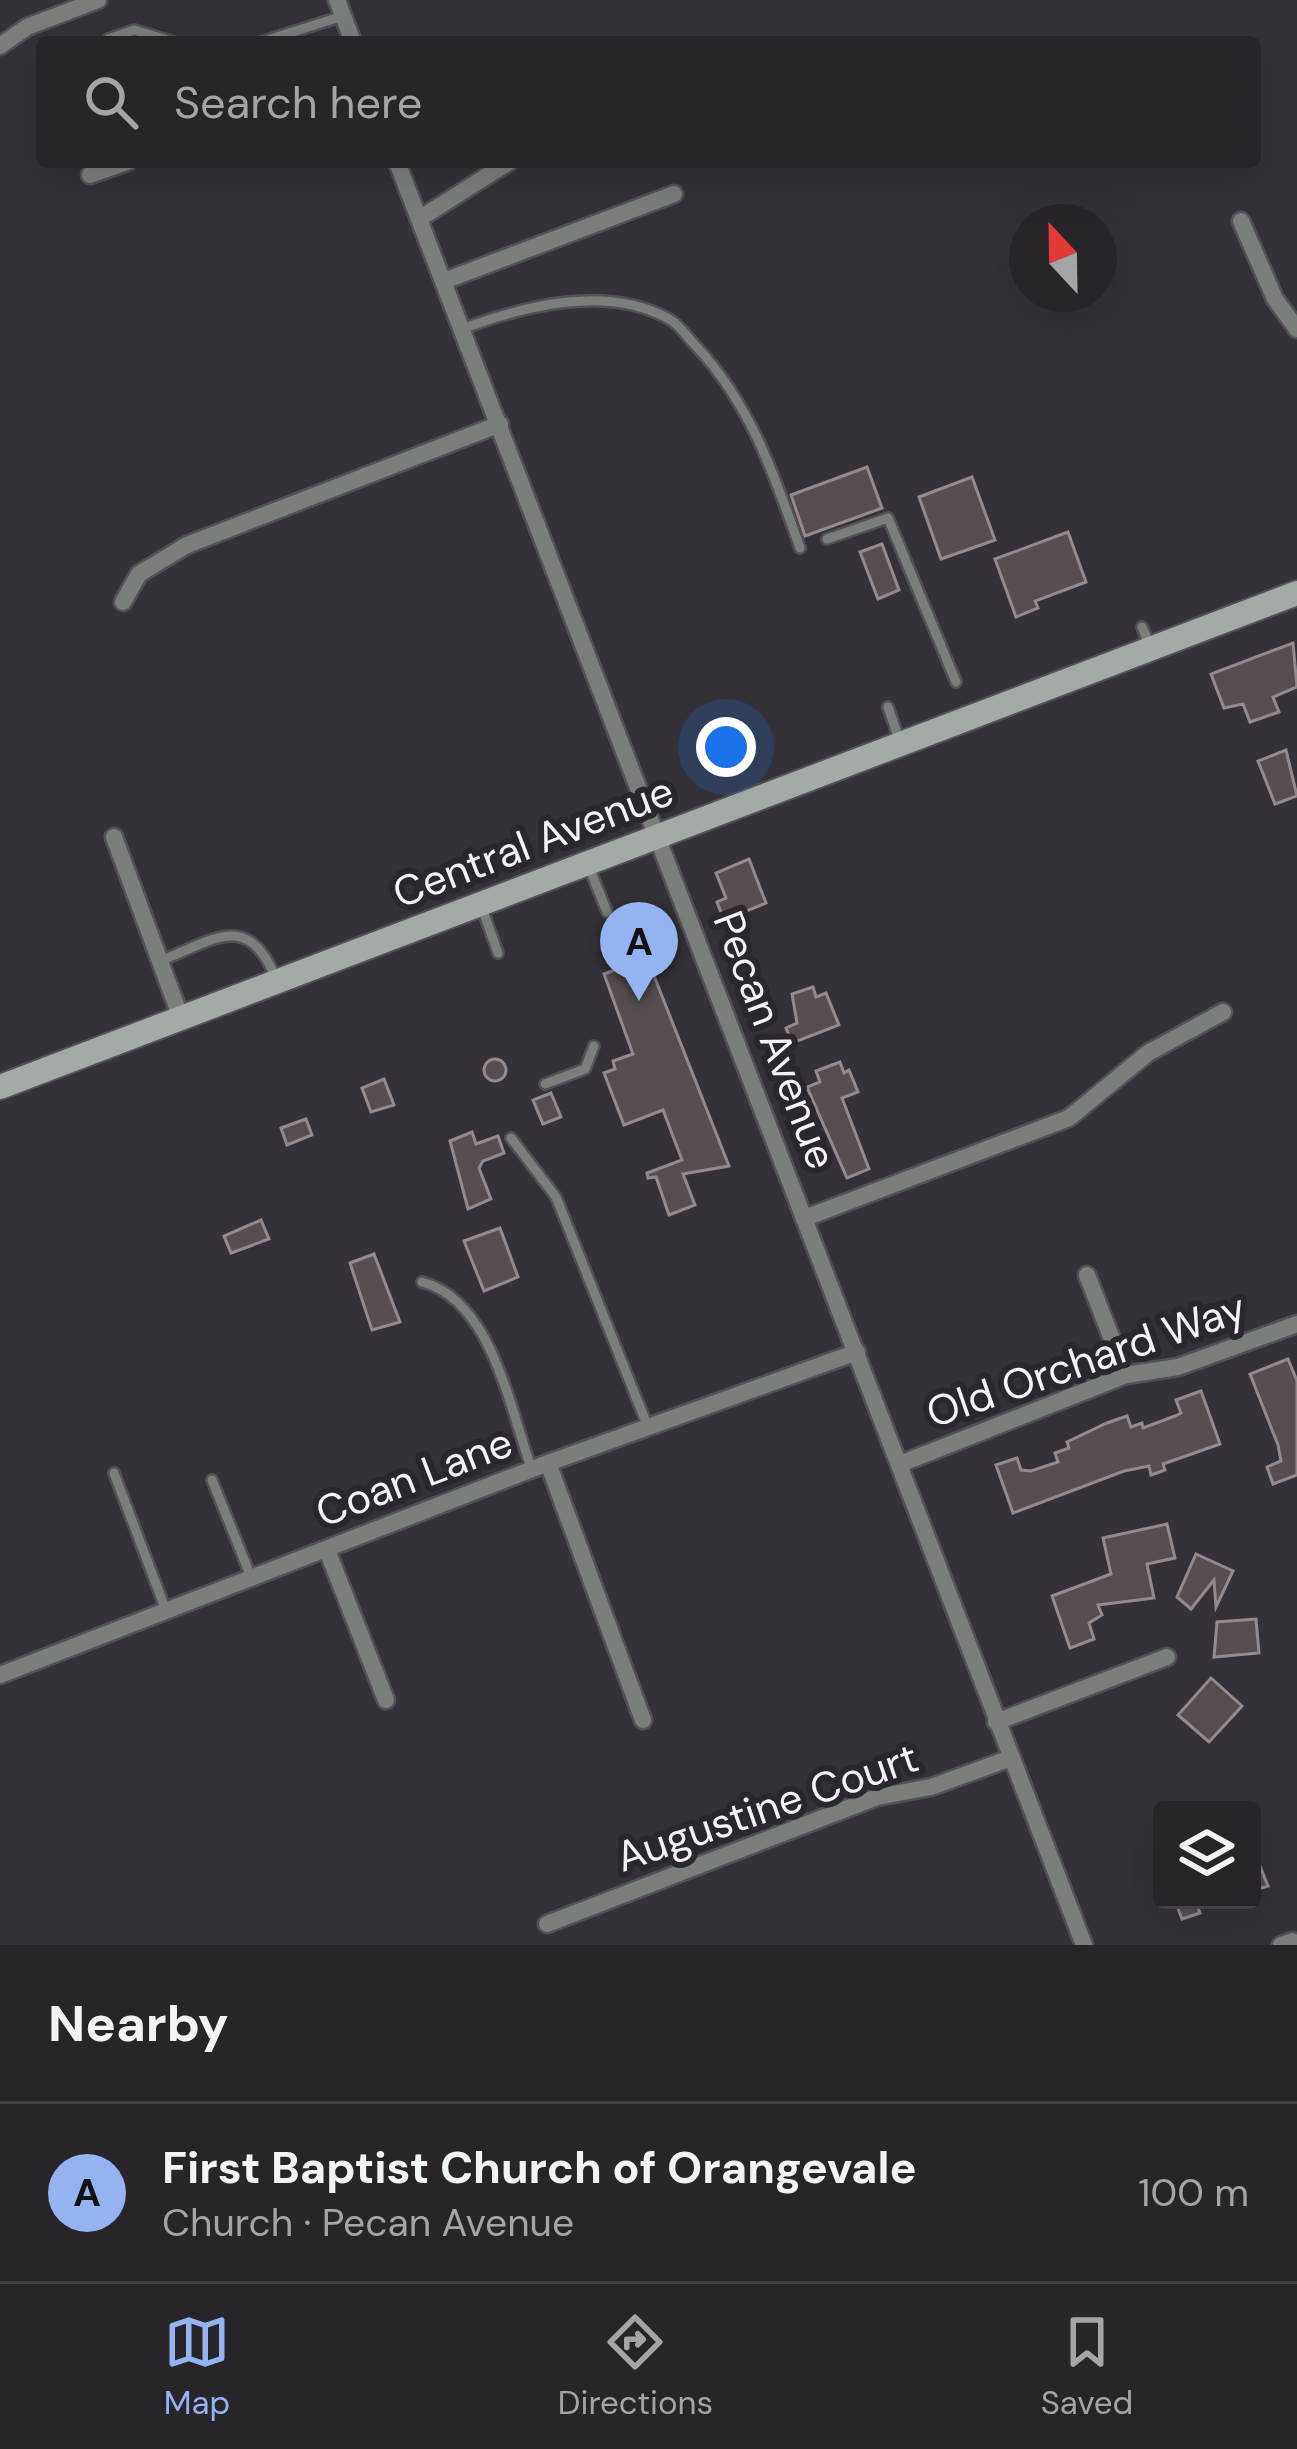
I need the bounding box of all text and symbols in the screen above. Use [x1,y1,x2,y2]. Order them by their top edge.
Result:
search box [36,36,1261,168]
icon: search [78,69,144,135]
text: Search here [174,73,422,132]
north arrow [1009,204,1117,312]
your location [696,717,756,777]
street label: Central Avenue [385,763,681,921]
pin: A [600,902,678,1001]
street label: Pecan Avenue [701,903,849,1177]
street label: Old Orchard Way [919,1280,1253,1440]
street label: Coan Lane [308,1414,520,1540]
street label: Augustine Court [609,1730,925,1884]
map controls [1153,1801,1261,1909]
button: layers [1153,1801,1261,1909]
text: Nearby [48,1990,229,2057]
text: First Baptist Church of Orangevale [162,2138,917,2197]
text: A [73,2167,101,2218]
text: 100 m [1138,2167,1249,2218]
text: Church · Pecan Avenue [162,2197,574,2248]
tab: Map [164,2309,230,2424]
tab: Directions [558,2309,713,2424]
tab: Saved [1041,2309,1133,2424]

